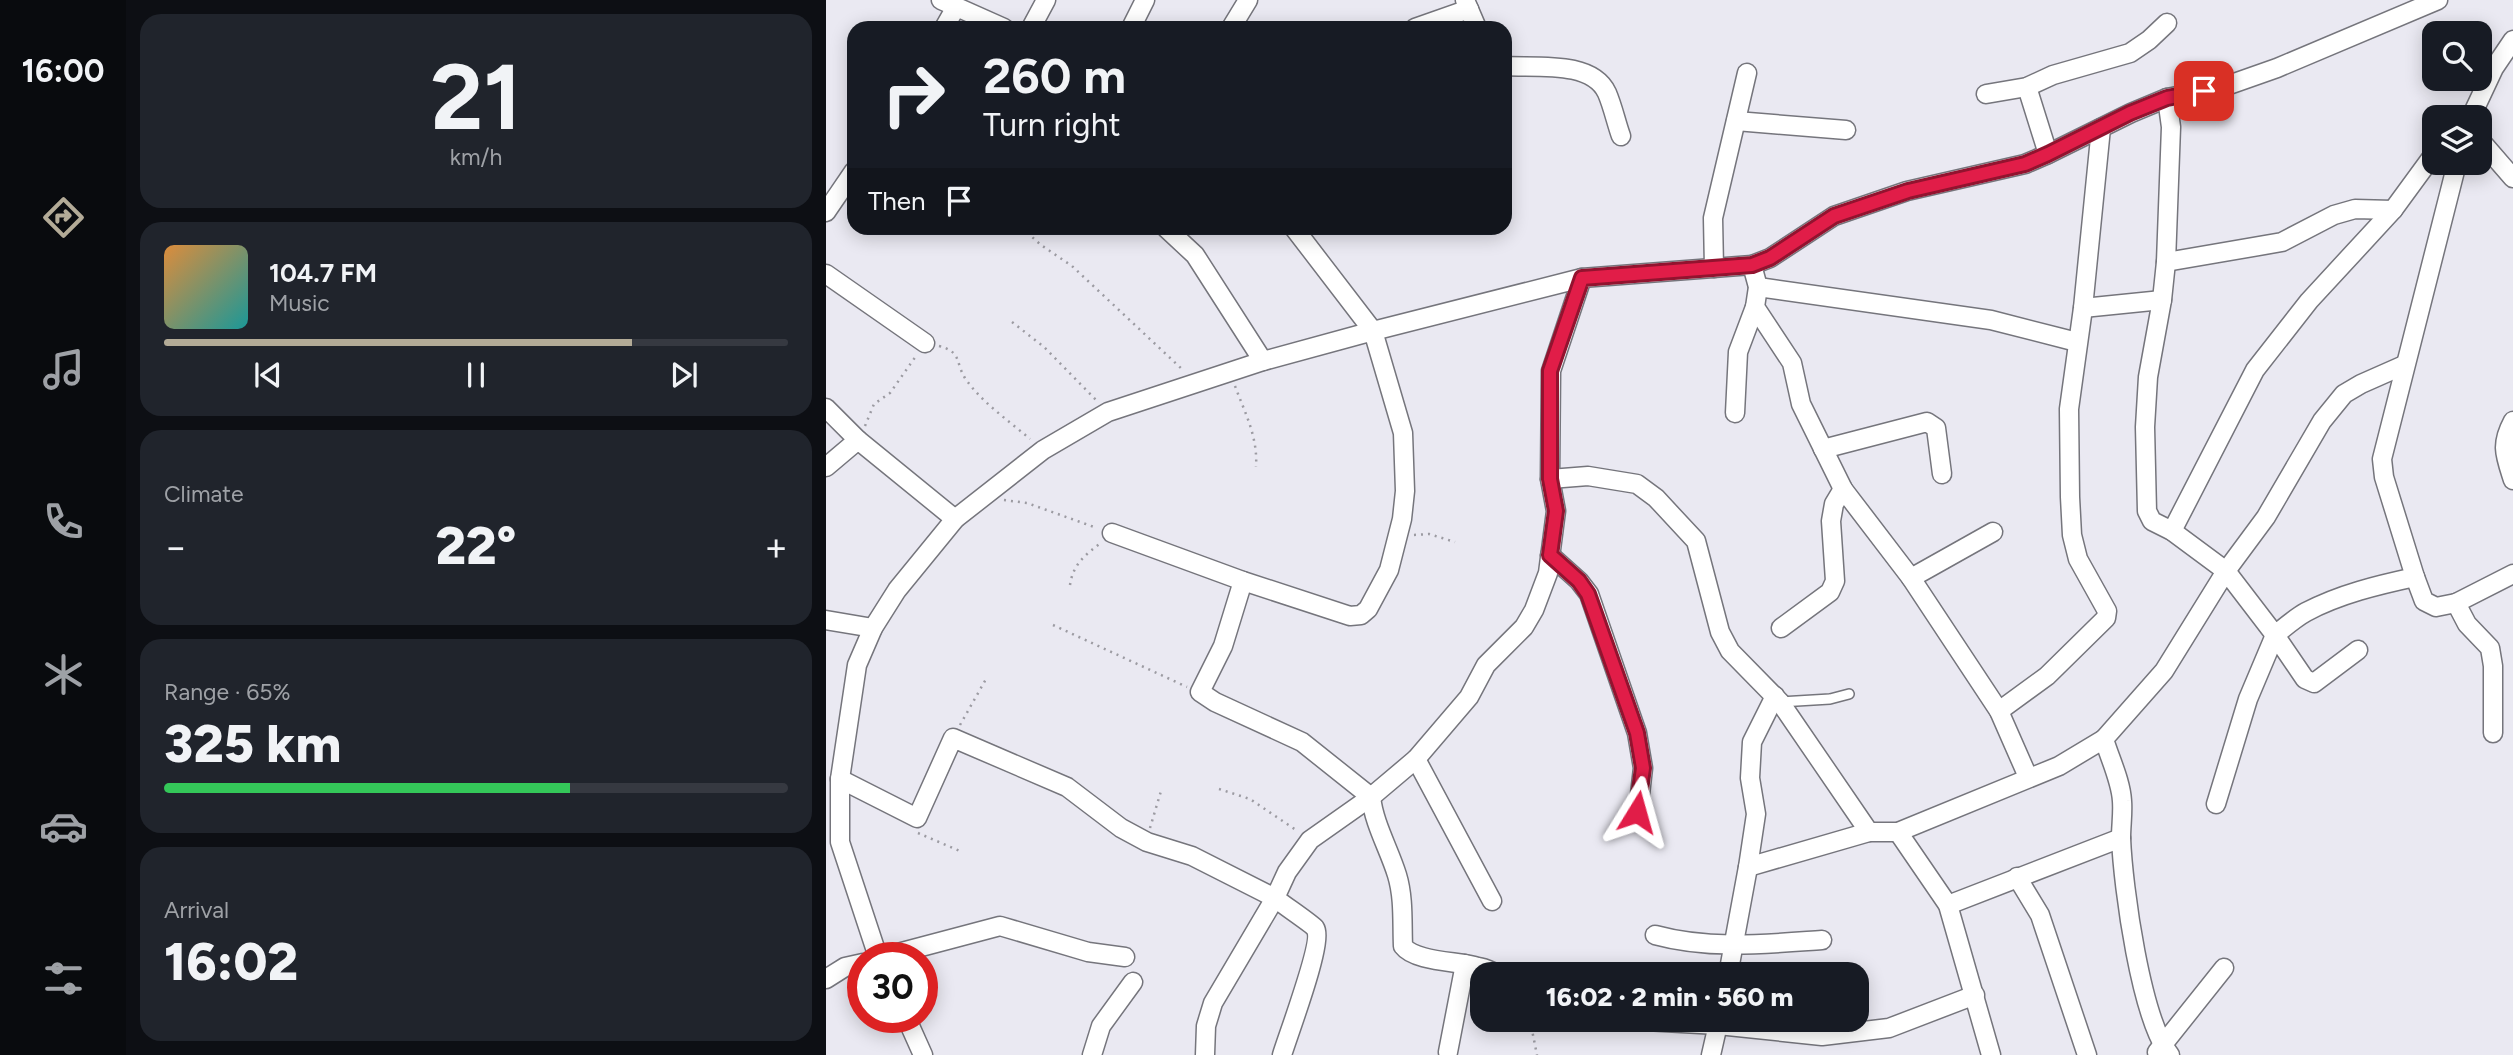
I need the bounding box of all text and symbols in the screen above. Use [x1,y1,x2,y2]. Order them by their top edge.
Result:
map controls [2422,21,2492,175]
button: search [2422,21,2492,91]
text: 21 [430,43,522,152]
text: 260 m [983,46,1126,105]
icon: right [868,49,959,140]
text: 16:00 [21,52,105,90]
pin [2174,61,2234,121]
icon: arrive [2185,72,2223,110]
button: layers [2422,105,2492,175]
text: Turn right [983,106,1121,144]
text: km/h [450,143,502,171]
icon: arrive [940,182,978,220]
text: Then [868,185,926,217]
icon: directions [39,193,88,242]
text: 104.7 FM [269,257,377,289]
text: Music [269,289,330,317]
icon: music [39,345,88,394]
icon: previous [249,356,287,394]
icon: pause [457,356,495,394]
icon: next [665,356,703,394]
text: Climate [164,480,243,508]
icon: phone [39,497,88,546]
text: 22° [435,515,517,577]
text: − [164,524,188,570]
text: + [764,524,788,570]
icon: climate [39,650,88,699]
text: Range · 65% [164,678,291,706]
text: 325 km [164,713,341,775]
position arrow [1600,775,1674,849]
icon: car [39,802,88,851]
text: Arrival [164,896,229,924]
text: 16:02 [164,931,298,993]
speed limit sign: 30 [847,942,938,1033]
icon: filters [39,954,88,1003]
text: 16:02 · 2 min · 560 m [1546,981,1793,1013]

